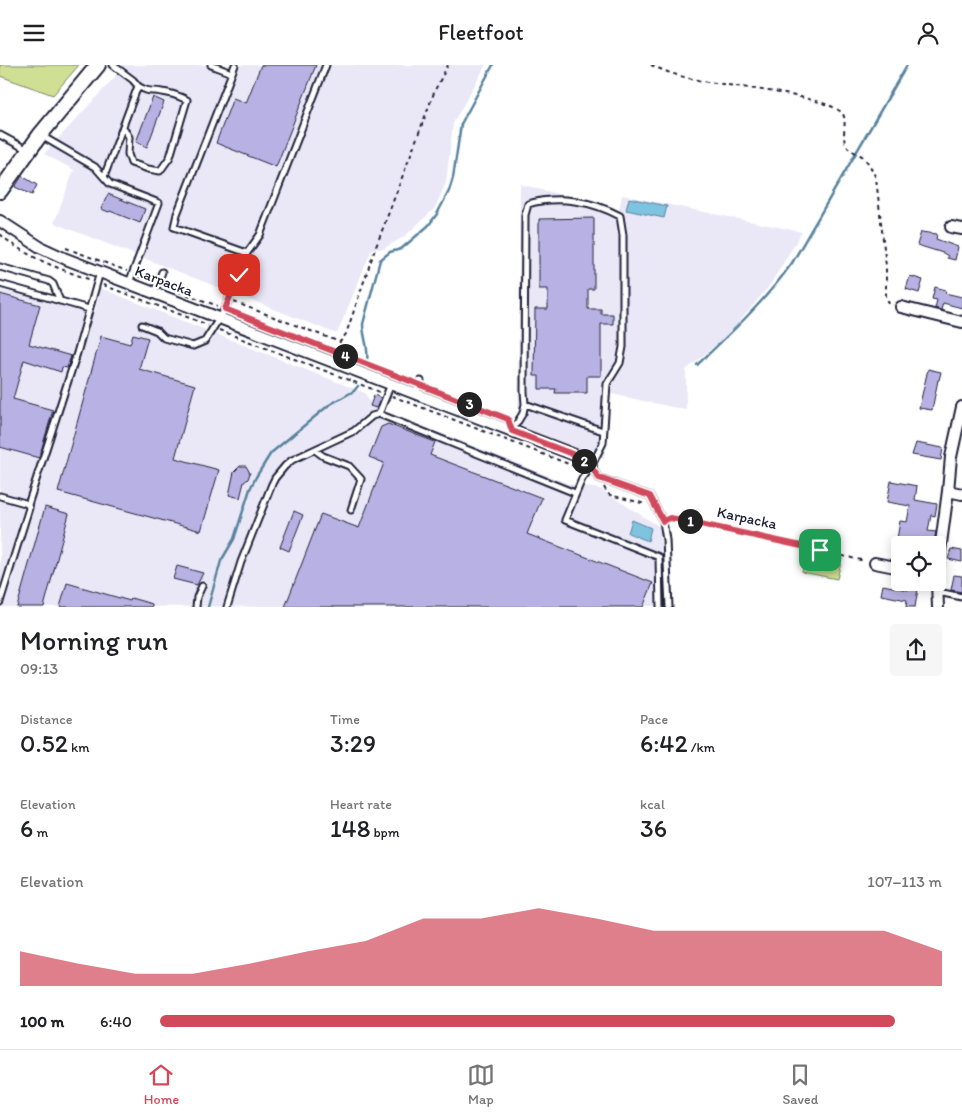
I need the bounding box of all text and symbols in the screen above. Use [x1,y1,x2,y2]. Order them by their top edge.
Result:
icon: menu [20,19,48,47]
text: Fleetfoot [438,19,524,46]
icon: person [914,19,942,47]
pin [218,254,260,296]
icon: check [225,261,253,289]
street label: Karpacka [132,262,196,300]
pin: 4 [332,343,358,369]
text: 4 [341,348,350,365]
pin: 3 [456,391,482,417]
text: 3 [466,396,473,413]
pin: 2 [572,449,596,473]
text: 2 [581,453,588,470]
street label: Karpacka [715,503,779,533]
pin: 1 [678,509,702,533]
text: 1 [687,513,694,530]
pin [799,529,841,571]
icon: arrive [806,536,834,564]
map controls [891,536,946,591]
button: locate [891,536,946,591]
text: Morning run [20,623,168,657]
button: share [890,624,942,676]
text: 09:13 [20,659,58,678]
text: Distance [20,711,72,728]
text: Time [330,711,360,728]
text: Pace [640,711,668,728]
text: 0.52 [20,728,68,758]
text: 3:29 [330,728,376,758]
text: 6:42 [640,728,688,758]
text: km [68,739,90,756]
text: /km [688,739,715,756]
text: Elevation [20,796,76,813]
text: Heart rate [330,796,392,813]
text: kcal [640,796,665,813]
text: 6 [20,813,33,843]
text: 148 [330,813,370,843]
text: 36 [640,813,667,843]
text: m [33,824,48,841]
text: bpm [370,824,399,841]
text: Elevation [20,872,84,891]
text: 107–113 m [867,872,942,891]
text: 100 m [20,1012,64,1031]
text: 6:40 [100,1012,132,1031]
tab: Home [144,1061,179,1108]
tab: Map [467,1061,495,1108]
tab: Saved [782,1061,818,1108]

